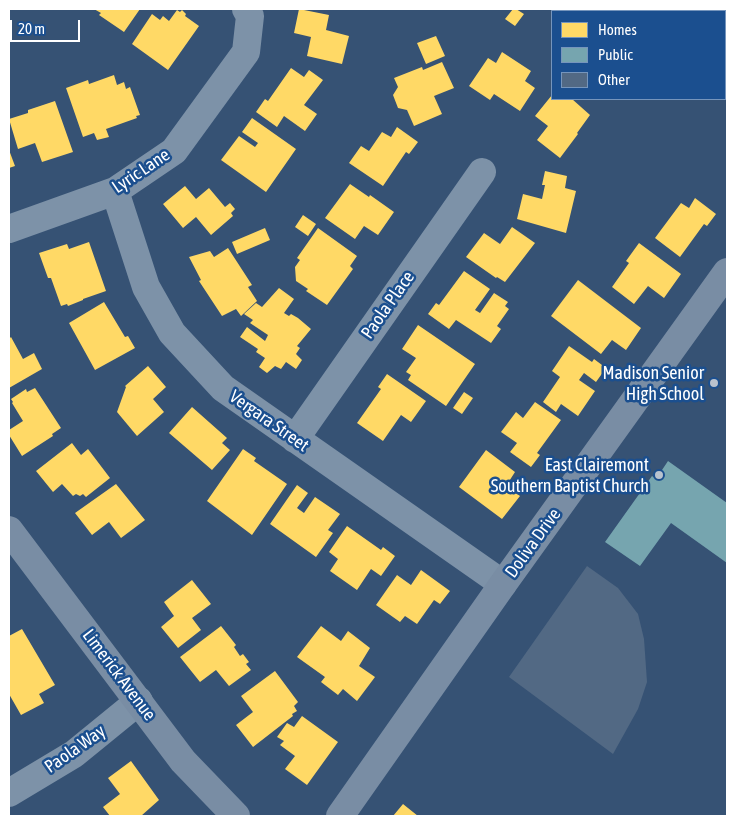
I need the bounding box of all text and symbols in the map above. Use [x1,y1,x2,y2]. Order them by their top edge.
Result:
scale bar [12,10,82,42]
legend [551,10,726,100]
text: 20 m [18,20,45,37]
text: Homes [598,21,637,38]
text: Public [598,46,633,63]
text: Other [598,71,630,88]
street label: Lyric Lane [108,144,174,198]
street label: Paola Place [357,267,419,343]
place label: Madison Senior High School [603,362,704,404]
marker: Madison Senior High School [708,377,720,389]
street label: Vergara Street [225,386,313,456]
place label: East Clairemont Southern Baptist Church [491,454,649,496]
marker: East Clairemont Southern Baptist Church [653,469,665,481]
street label: Doliva Drive [501,504,565,582]
street label: Limerick Avenue [78,625,160,725]
street label: Paola Way [40,720,110,778]

